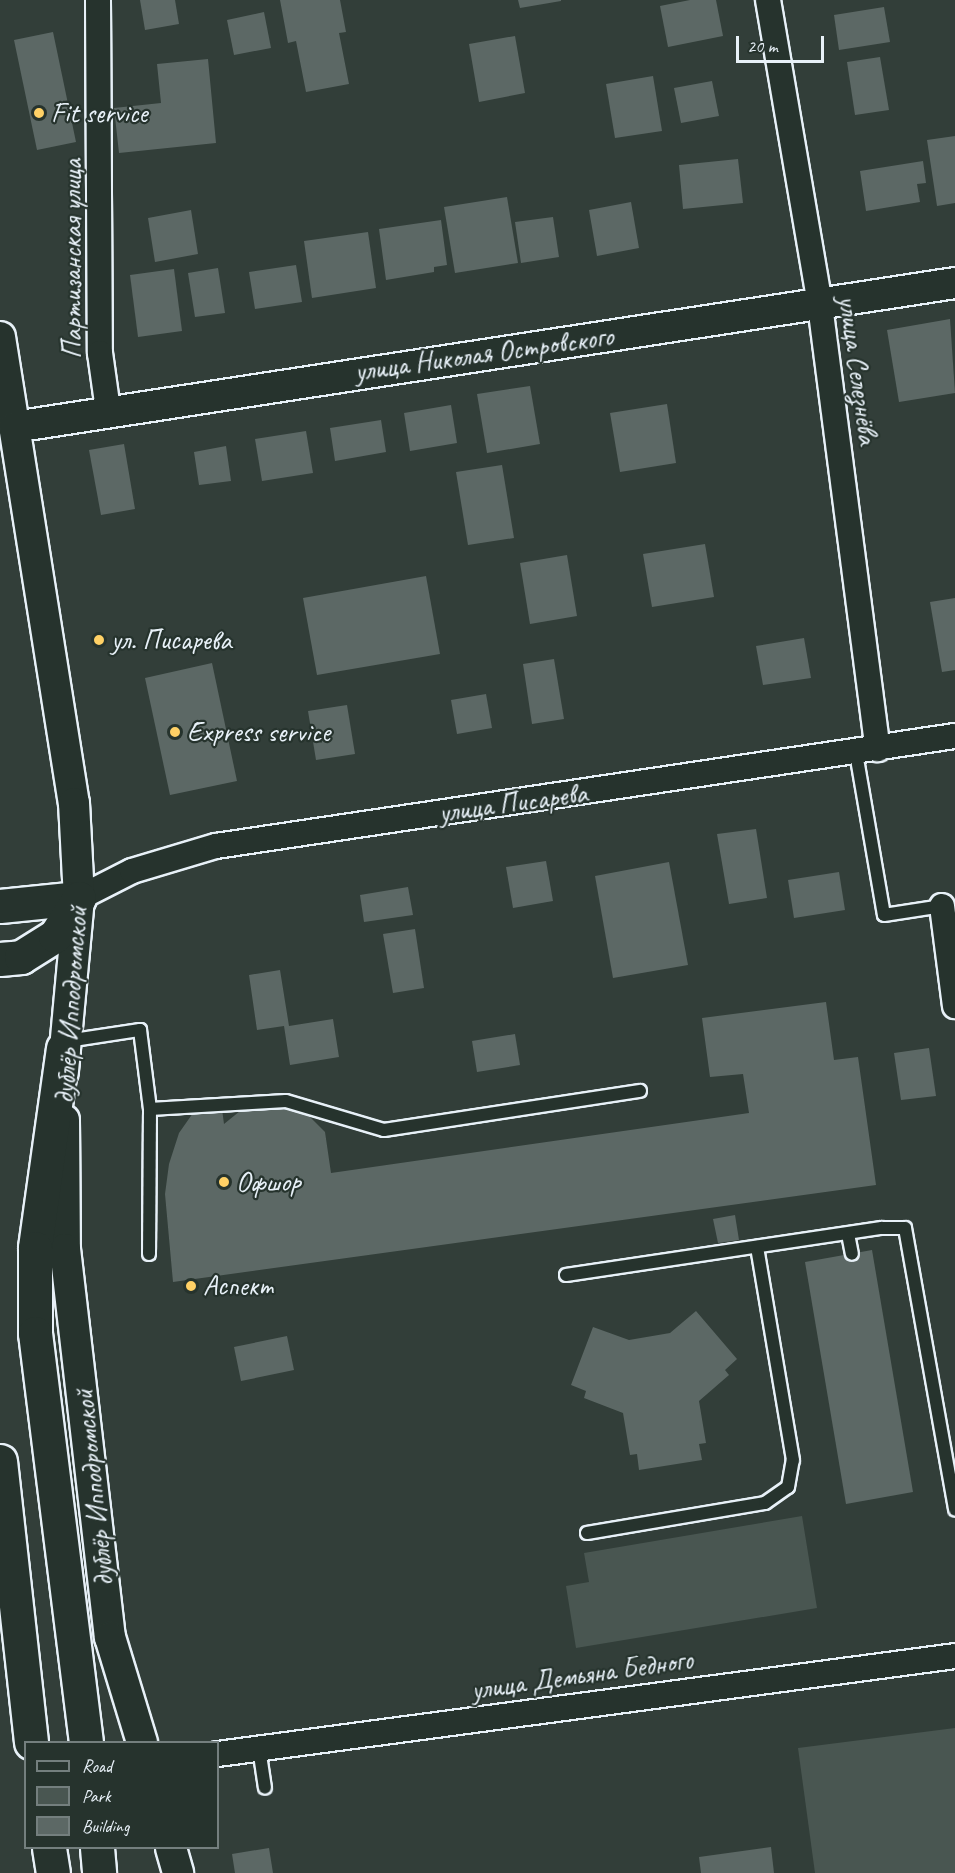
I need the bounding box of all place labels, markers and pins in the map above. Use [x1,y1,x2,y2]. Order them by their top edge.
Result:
place label: Fit service [51,96,148,130]
marker: Fit service [32,106,46,120]
place label: ул. Писарева [111,623,231,657]
marker: ул. Писарева [92,633,106,647]
place label: Express service [187,715,330,749]
marker: Express service [168,725,182,739]
place label: Офшор [236,1165,301,1199]
marker: Офшор [217,1175,231,1189]
place label: Аспект [203,1269,272,1303]
marker: Аспект [184,1279,198,1293]

